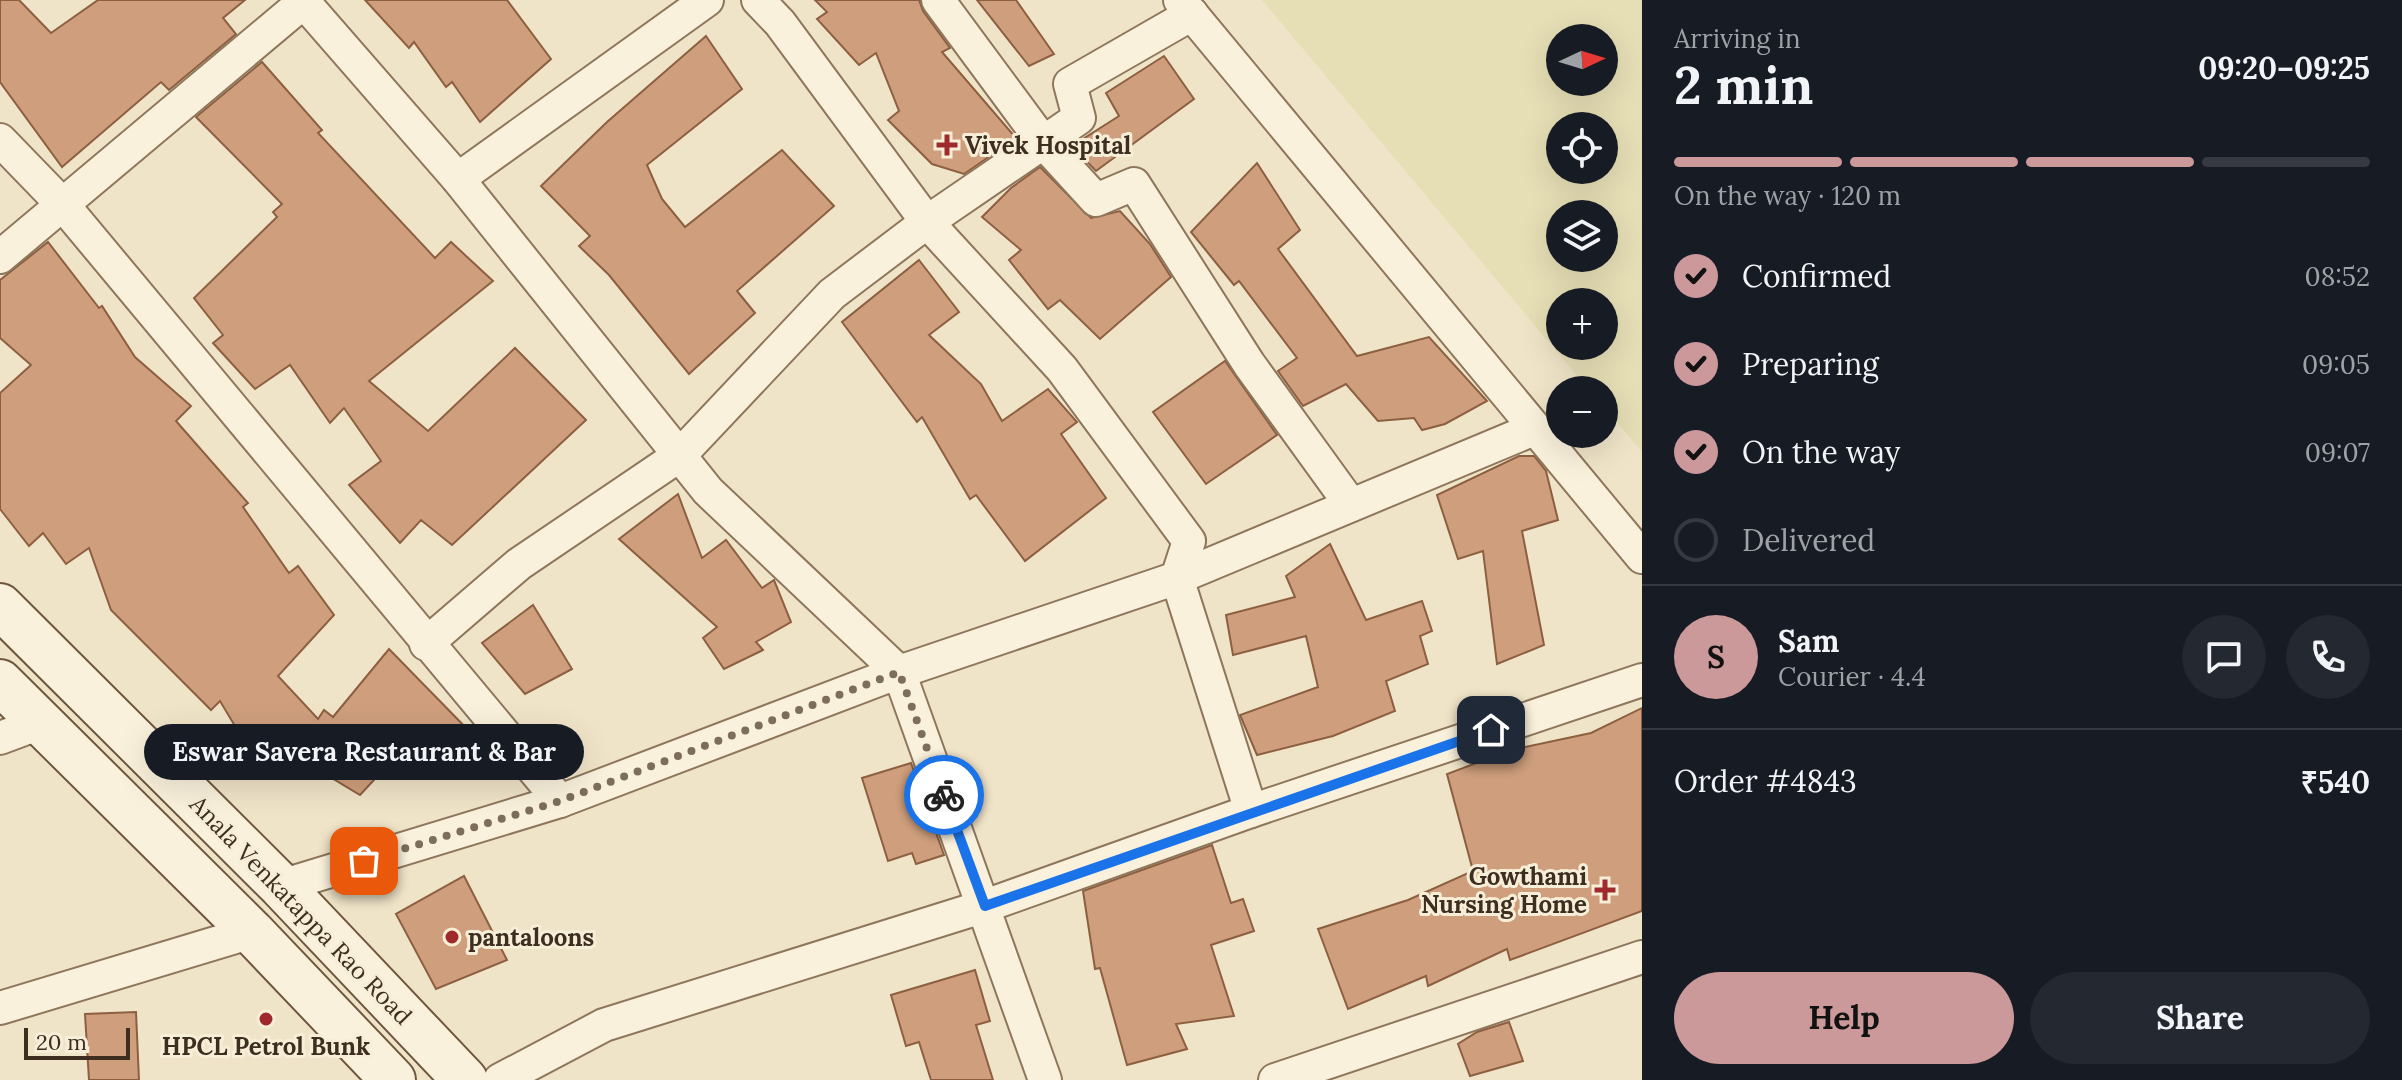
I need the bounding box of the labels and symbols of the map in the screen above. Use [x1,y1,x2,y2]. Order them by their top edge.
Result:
north arrow [1546,24,1618,96]
place label: Vivek Hospital [965,130,1131,161]
marker: Vivek Hospital [936,134,958,156]
pin [1457,696,1525,764]
callout: Eswar Savera Restaurant & Bar [144,725,584,781]
courier [904,755,984,835]
street label: Anala Venkatappa Rao Road [182,788,419,1031]
pin [330,827,398,895]
place label: Gowthami Nursing Home [1421,861,1587,920]
marker: Gowthami Nursing Home [1594,879,1616,901]
place label: pantaloons [468,922,594,953]
marker: pantaloons [443,928,461,946]
marker: HPCL Petrol Bunk [257,1010,275,1028]
scale bar [24,1024,130,1060]
place label: HPCL Petrol Bunk [162,1031,370,1062]

